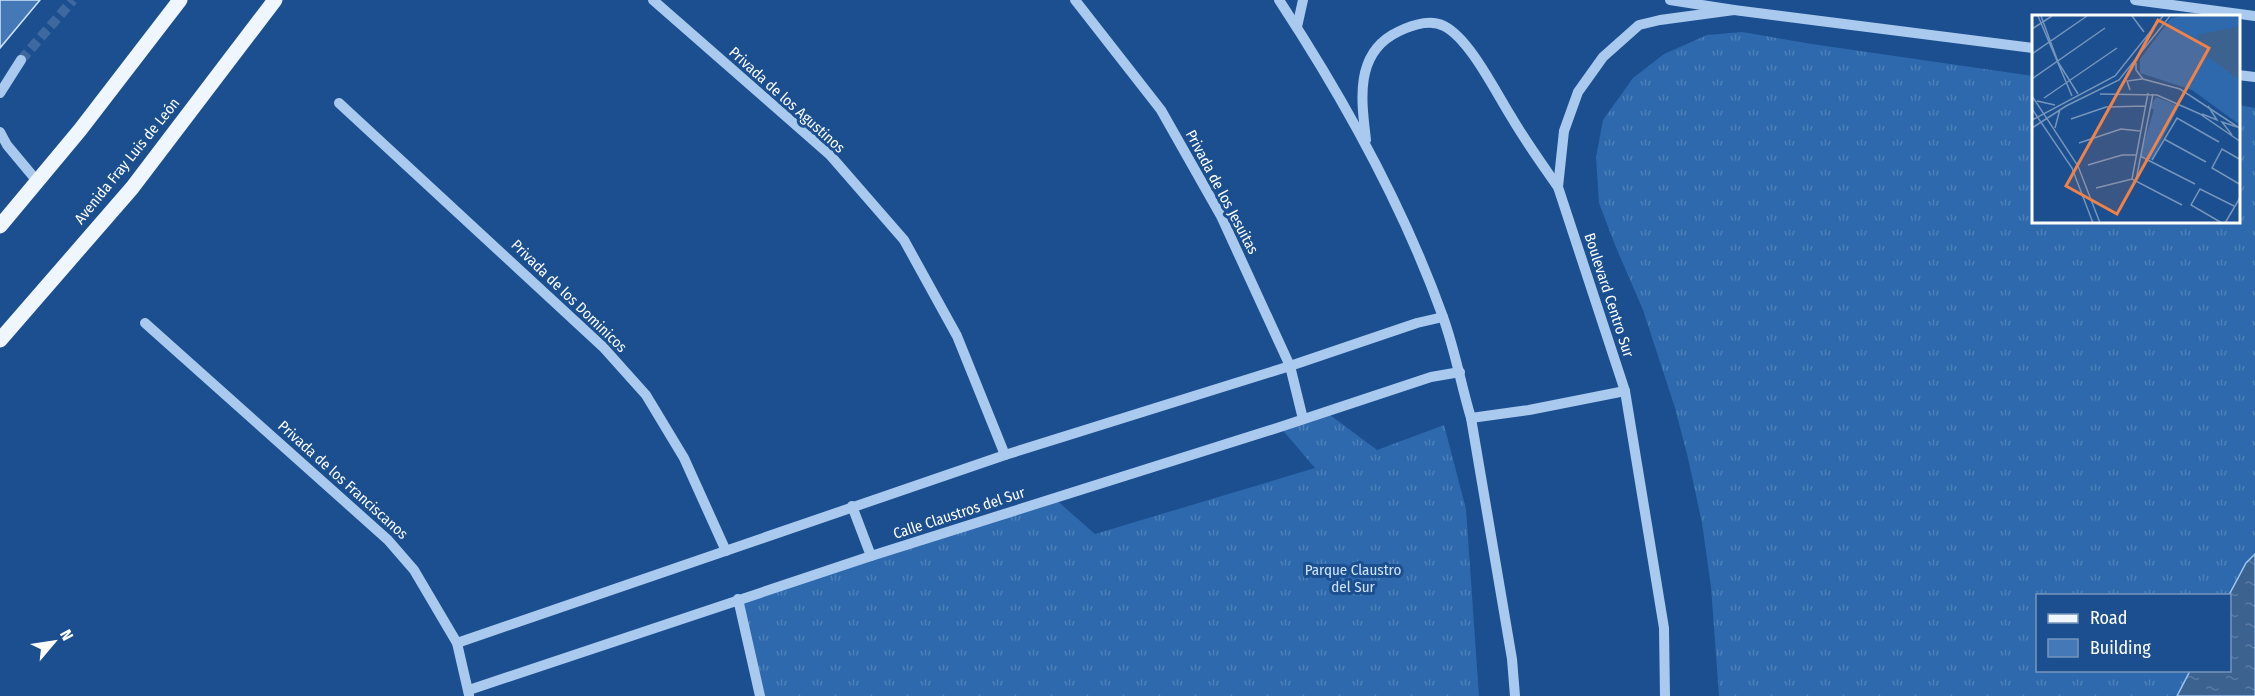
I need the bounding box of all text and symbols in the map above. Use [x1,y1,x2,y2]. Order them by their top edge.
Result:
inset map [2032,15,2240,224]
street label: Privada de los Agustinos [725,43,849,157]
street label: Avenida Fray Luis de León [71,94,183,228]
street label: Privada de los Jesuitas [1182,127,1262,257]
street label: Boulevard Centro Sur [1580,231,1638,360]
street label: Privada de los Dominicos [507,236,631,356]
street label: Privada de los Franciscanos [274,417,412,543]
street label: Calle Claustros del Sur [891,483,1028,543]
park label: Parque Claustro del Sur [1305,561,1401,596]
legend [2036,594,2231,672]
text: Road [2090,607,2127,629]
north arrow [24,612,84,672]
text: N [56,626,77,644]
text: Building [2090,637,2151,659]

